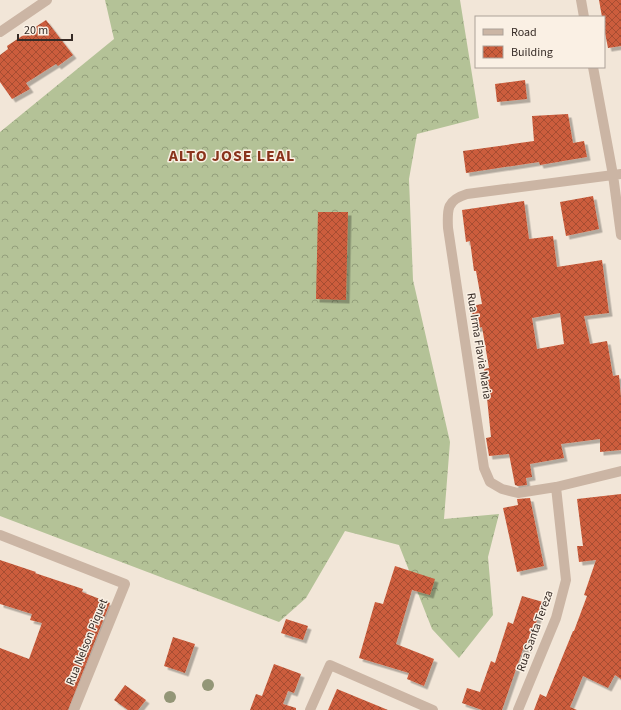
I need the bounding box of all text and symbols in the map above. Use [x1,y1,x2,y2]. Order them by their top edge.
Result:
scale bar [18,16,72,42]
legend [475,16,605,68]
text: 20 m [24,22,48,39]
text: Road [511,24,537,41]
text: Building [511,44,553,61]
district label: ALTO JOSE LEAL [168,145,295,167]
street label: Rua Irma Flavia Maria [462,292,496,400]
street label: Rua Santa Tereza [512,588,558,674]
street label: Rua Nelson Piquet [62,596,112,688]

